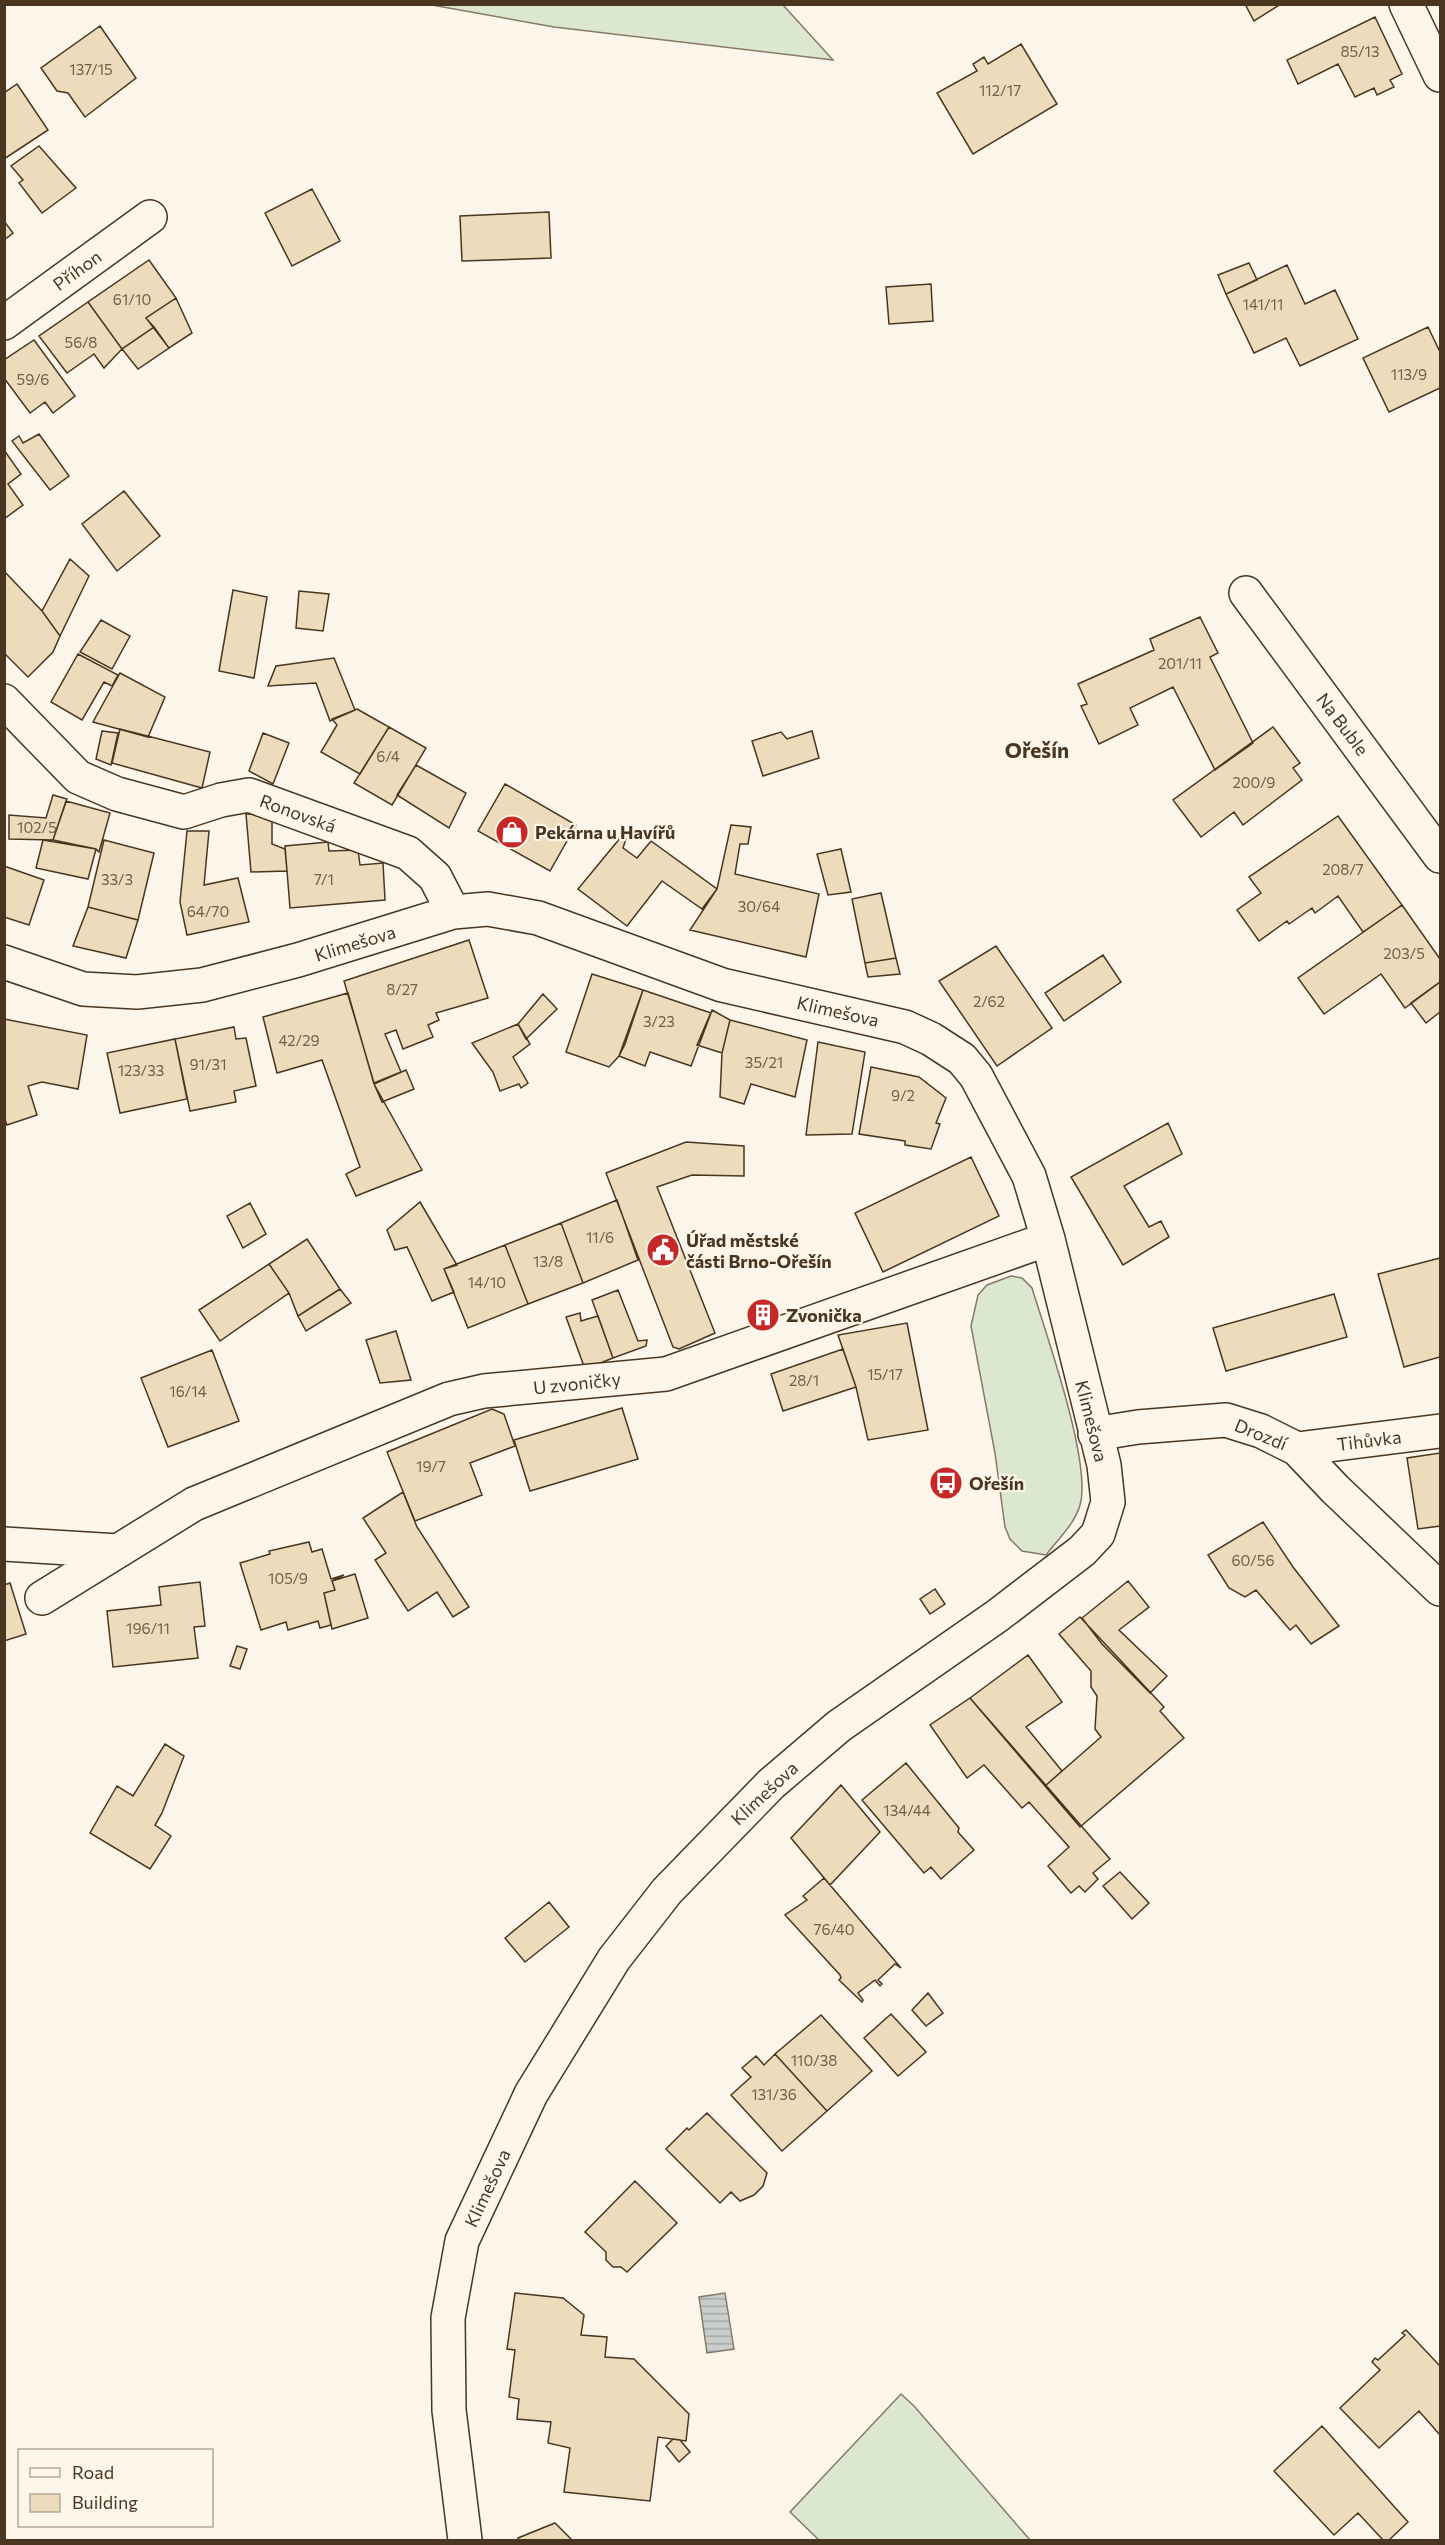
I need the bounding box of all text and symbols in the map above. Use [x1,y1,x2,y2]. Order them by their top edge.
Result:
house number: 85/13 [1340,42,1380,60]
house number: 137/15 [69,60,113,78]
house number: 112/17 [979,81,1021,99]
street label: Příhon [48,245,106,295]
house number: 61/10 [113,290,151,308]
house number: 141/11 [1243,295,1283,313]
house number: 56/8 [65,333,97,351]
house number: 113/9 [1391,365,1427,383]
house number: 59/6 [17,370,49,388]
house number: 201/11 [1158,654,1202,672]
street label: Na Buble [1312,688,1374,760]
district label: Ořešín [1005,737,1069,762]
house number: 6/4 [376,747,400,765]
house number: 200/9 [1233,773,1275,791]
street label: Ronovská [257,789,339,837]
shop icon: Pekárna u Havířů [494,814,530,850]
house number: 102/5 [17,818,57,836]
place label: Pekárna u Havířů [535,821,675,843]
house number: 208/7 [1322,860,1364,878]
house number: 33/3 [101,870,133,888]
house number: 7/1 [314,870,334,888]
house number: 30/64 [738,897,780,915]
house number: 64/70 [187,902,229,920]
street label: Klimešova [312,920,398,966]
house number: 203/5 [1383,944,1425,962]
house number: 8/27 [386,980,418,998]
street label: Klimešova [795,991,881,1031]
house number: 2/62 [973,992,1005,1010]
house number: 3/23 [643,1012,675,1030]
house number: 42/29 [278,1031,320,1049]
house number: 35/21 [745,1053,783,1071]
house number: 91/31 [189,1055,227,1073]
house number: 123/33 [118,1061,164,1079]
house number: 9/2 [891,1086,915,1104]
house number: 11/6 [586,1228,614,1246]
place label: Úřad městské části Brno-Ořešín [686,1229,832,1272]
public building icon: Úřad městské části Brno-Ořešín [645,1232,681,1268]
house number: 13/8 [533,1252,563,1270]
house number: 14/10 [468,1273,506,1291]
building icon: Zvonička [745,1297,781,1333]
place label: Zvonička [786,1304,862,1326]
house number: 15/17 [867,1365,903,1383]
street label: U zvoničky [532,1367,622,1399]
house number: 28/1 [789,1371,819,1389]
street label: Klimešova [1071,1378,1113,1464]
house number: 16/14 [169,1382,207,1400]
street label: Drozdí [1231,1414,1292,1455]
street label: Tihůvka [1335,1425,1403,1455]
house number: 19/7 [416,1457,446,1475]
bus stop icon: Ořešín [928,1465,964,1501]
place label: Ořešín [969,1472,1024,1494]
house number: 60/56 [1232,1551,1275,1569]
house number: 105/9 [268,1569,308,1587]
house number: 196/11 [126,1619,170,1637]
street label: Klimešova [726,1756,802,1830]
house number: 134/44 [883,1801,931,1819]
house number: 76/40 [814,1920,855,1938]
house number: 110/38 [791,2051,837,2069]
house number: 131/36 [751,2085,797,2103]
street label: Klimešova [459,2145,515,2231]
legend [18,2449,213,2527]
text: Road [72,2461,114,2483]
text: Building [72,2491,138,2513]

